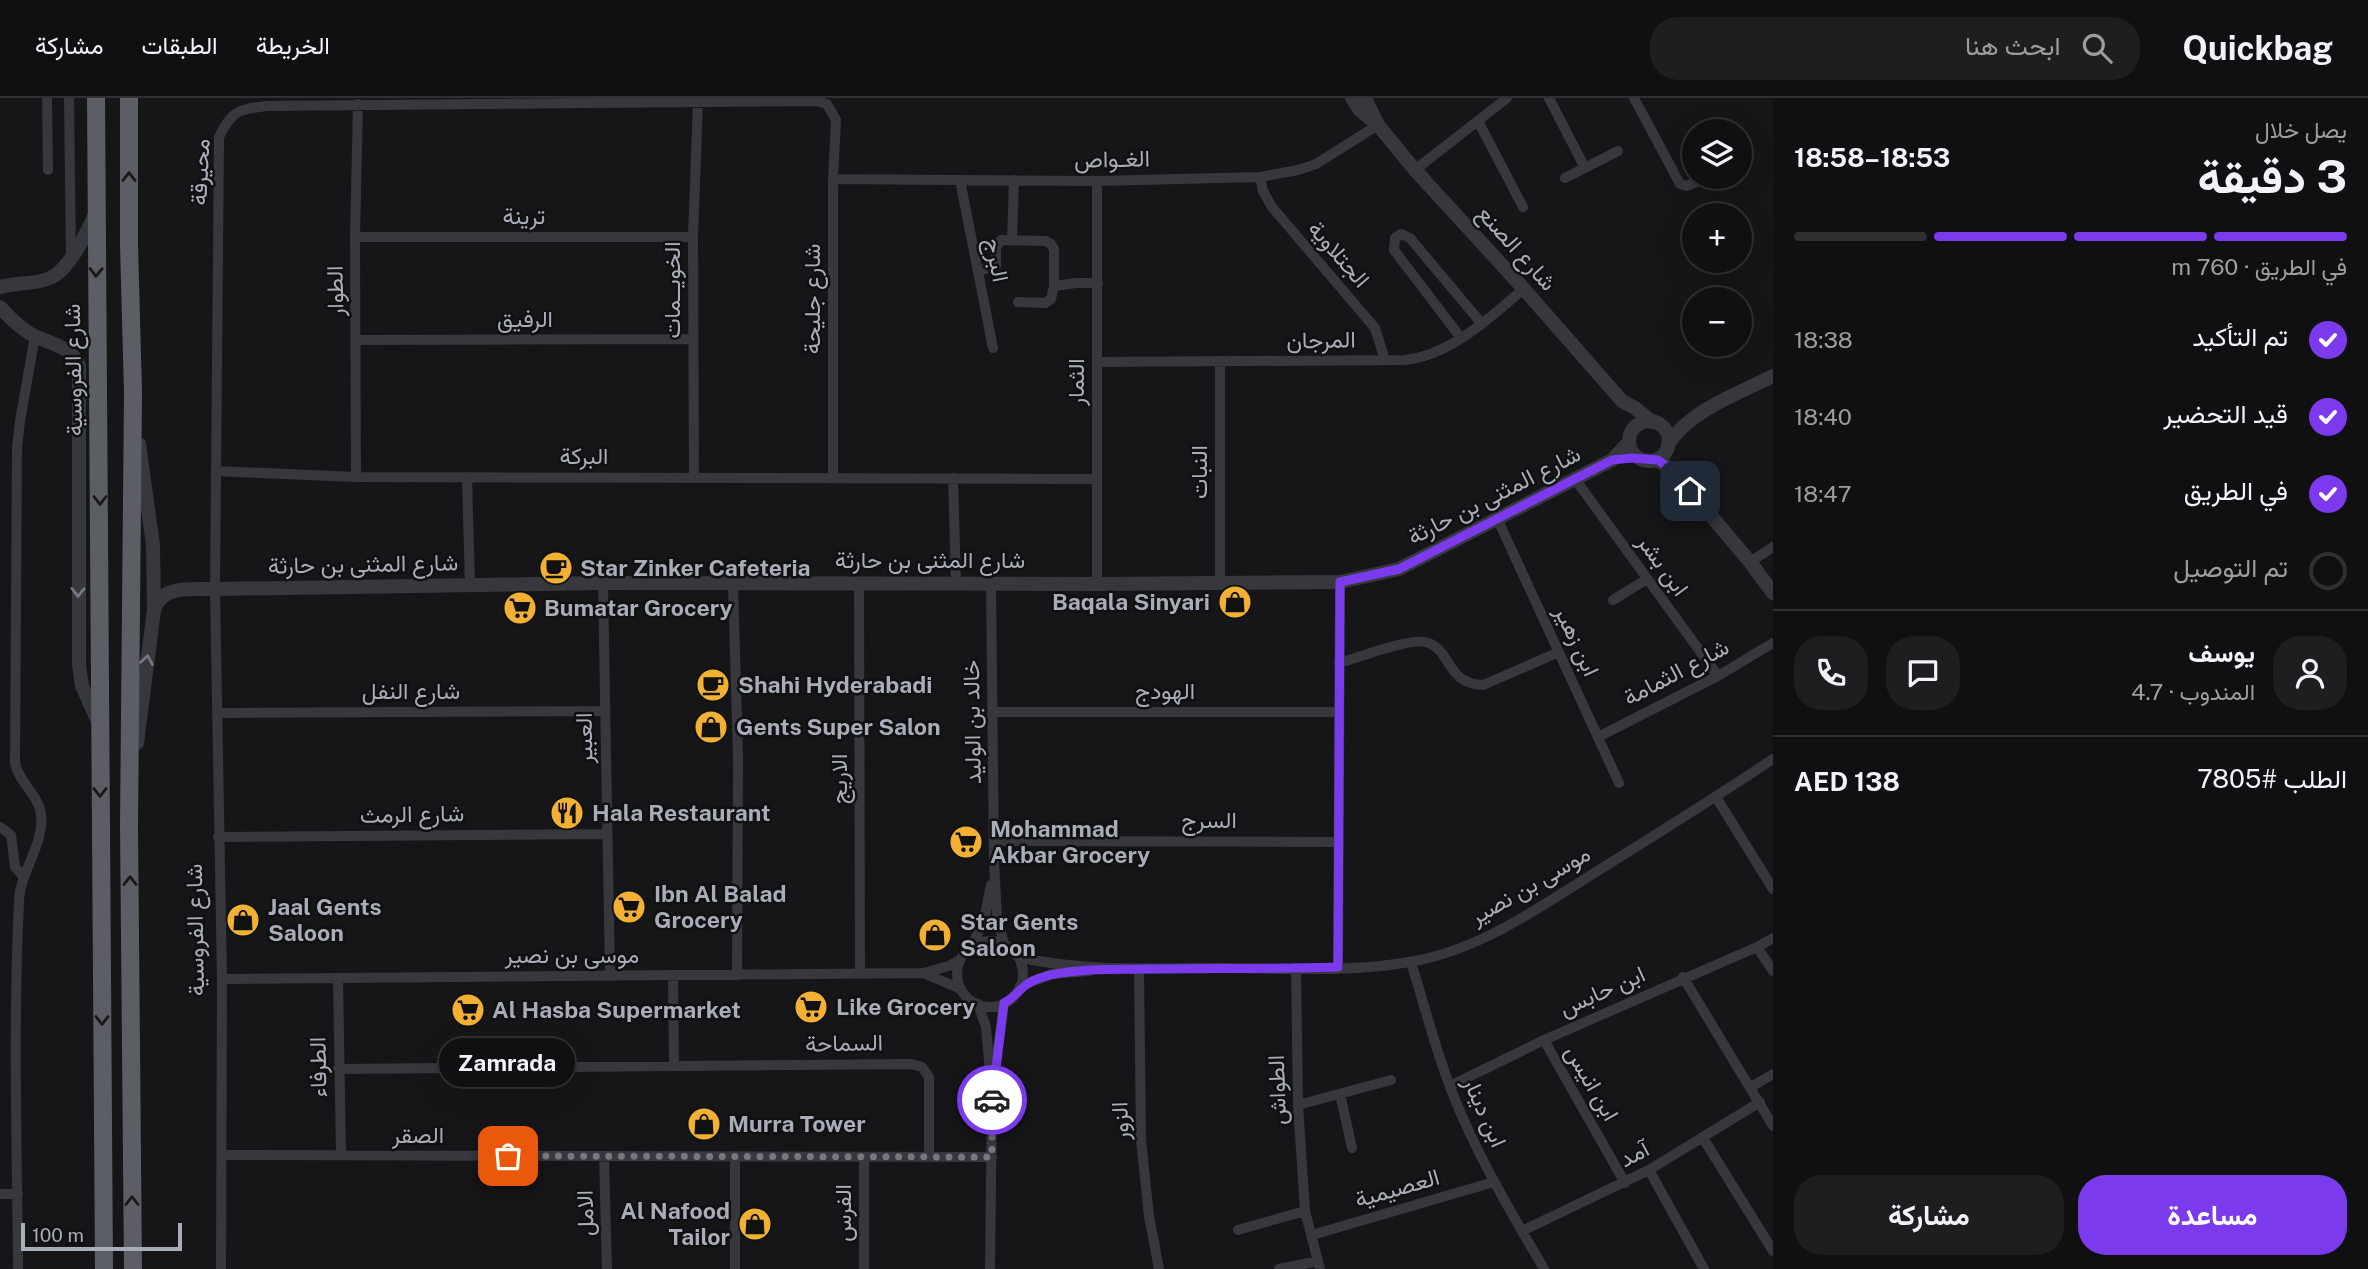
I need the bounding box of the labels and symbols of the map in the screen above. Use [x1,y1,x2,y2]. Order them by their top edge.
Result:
street label: محيرقة [184,138,217,206]
street label: الغـواص [1074,144,1150,175]
one-way arrow [121,171,137,181]
street label: شارع الصنع [1470,200,1563,298]
street label: ترينة [503,202,545,231]
street label: الجتلاوية [1302,215,1376,293]
street label: البرج [977,236,1015,285]
street label: الخويــمات [658,241,687,339]
street label: شارع جليحة [798,244,828,354]
street label: الطوار [321,265,350,318]
one-way arrow [88,268,104,278]
street label: شارع الفروسية [58,304,90,436]
street label: الرفيق [497,305,553,334]
street label: المرجان [1286,325,1356,356]
street label: الثمار [1062,358,1091,407]
street label: شارع المثنى بن حارثة [1403,439,1586,552]
street label: البركة [560,442,608,471]
street label: النبات [1185,445,1212,499]
pin [1660,461,1720,521]
one-way arrow [92,495,108,506]
street label: ابن بشر [1630,528,1695,602]
street label: شارع المثنى بن حارثة [835,546,1025,576]
street label: شارع المثنى بن حارثة [268,548,458,582]
cafe icon: Star Zinker Cafeteria [537,549,575,587]
place label: Star Zinker Cafeteria [580,554,811,581]
shop icon: Baqala Sinyari [1216,583,1254,621]
one-way arrow [70,587,86,598]
place label: Baqala Sinyari [1052,588,1210,615]
supermarket icon: Bumatar Grocery [501,589,539,627]
place label: Bumatar Grocery [544,594,733,621]
street label: ابن زهير [1547,600,1605,681]
street label: شارع الثمامة [1618,633,1734,713]
one-way arrow [139,654,154,665]
street label: خالد بن الوليد [957,660,988,784]
cafe icon: Shahi Hyderabadi [694,666,732,704]
place label: Shahi Hyderabadi [738,671,932,698]
street label: شارع النفل [362,677,460,707]
street label: الهودج [1135,677,1195,707]
shop icon: Gents Super Salon [692,708,730,746]
street label: العبير [570,712,599,765]
place label: Gents Super Salon [736,713,941,740]
street label: الاريج [825,754,855,804]
one-way arrow [92,787,108,798]
restaurant icon: Hala Restaurant [548,794,586,832]
street label: شارع الرمث [359,799,465,831]
place label: Hala Restaurant [592,799,771,826]
street label: السرج [1181,806,1237,836]
place label: Mohammad Akbar Grocery [990,815,1150,868]
supermarket icon: Mohammad Akbar Grocery [947,823,985,861]
street label: موسى بن نصير [1464,839,1596,932]
street label: شارع الفروسية [180,864,212,996]
one-way arrow [122,876,138,886]
place label: Ibn Al Balad Grocery [654,880,787,933]
supermarket icon: Ibn Al Balad Grocery [610,888,648,926]
place label: Jaal Gents Saloon [268,893,382,946]
shop icon: Jaal Gents Saloon [224,901,262,939]
place label: Star Gents Saloon [960,908,1078,961]
shop icon: Star Gents Saloon [916,916,954,954]
street label: موسى بن نصير [504,941,639,970]
street label: ابن حابس [1555,960,1649,1022]
supermarket icon: Like Grocery [792,988,830,1026]
supermarket icon: Al Hasba Supermarket [449,991,487,1029]
place label: Like Grocery [836,993,975,1020]
place label: Al Hasba Supermarket [492,996,741,1023]
one-way arrow [94,1015,110,1025]
street label: السماحة [805,1028,883,1057]
street label: الطرفاء [303,1036,334,1098]
callout: Zamrada [440,1037,576,1086]
street label: ابن انيس [1559,1040,1625,1126]
street label: الطواش [1262,1054,1293,1126]
courier [957,1065,1027,1135]
street label: ابن دينار [1456,1072,1513,1152]
street label: الزور [1105,1101,1136,1142]
shop icon: Murra Tower [685,1105,723,1143]
place label: Murra Tower [728,1110,866,1137]
street label: الصقر [391,1121,444,1150]
pin [478,1126,538,1186]
street label: آمد [1614,1134,1655,1172]
street label: العصيمية [1351,1163,1442,1212]
street label: الفرس [829,1184,858,1242]
street label: الامل [571,1190,599,1236]
one-way arrow [124,1195,140,1206]
place label: Al Nafood Tailor [620,1197,730,1250]
shop icon: Al Nafood Tailor [736,1205,774,1243]
scale bar [21,1220,182,1252]

